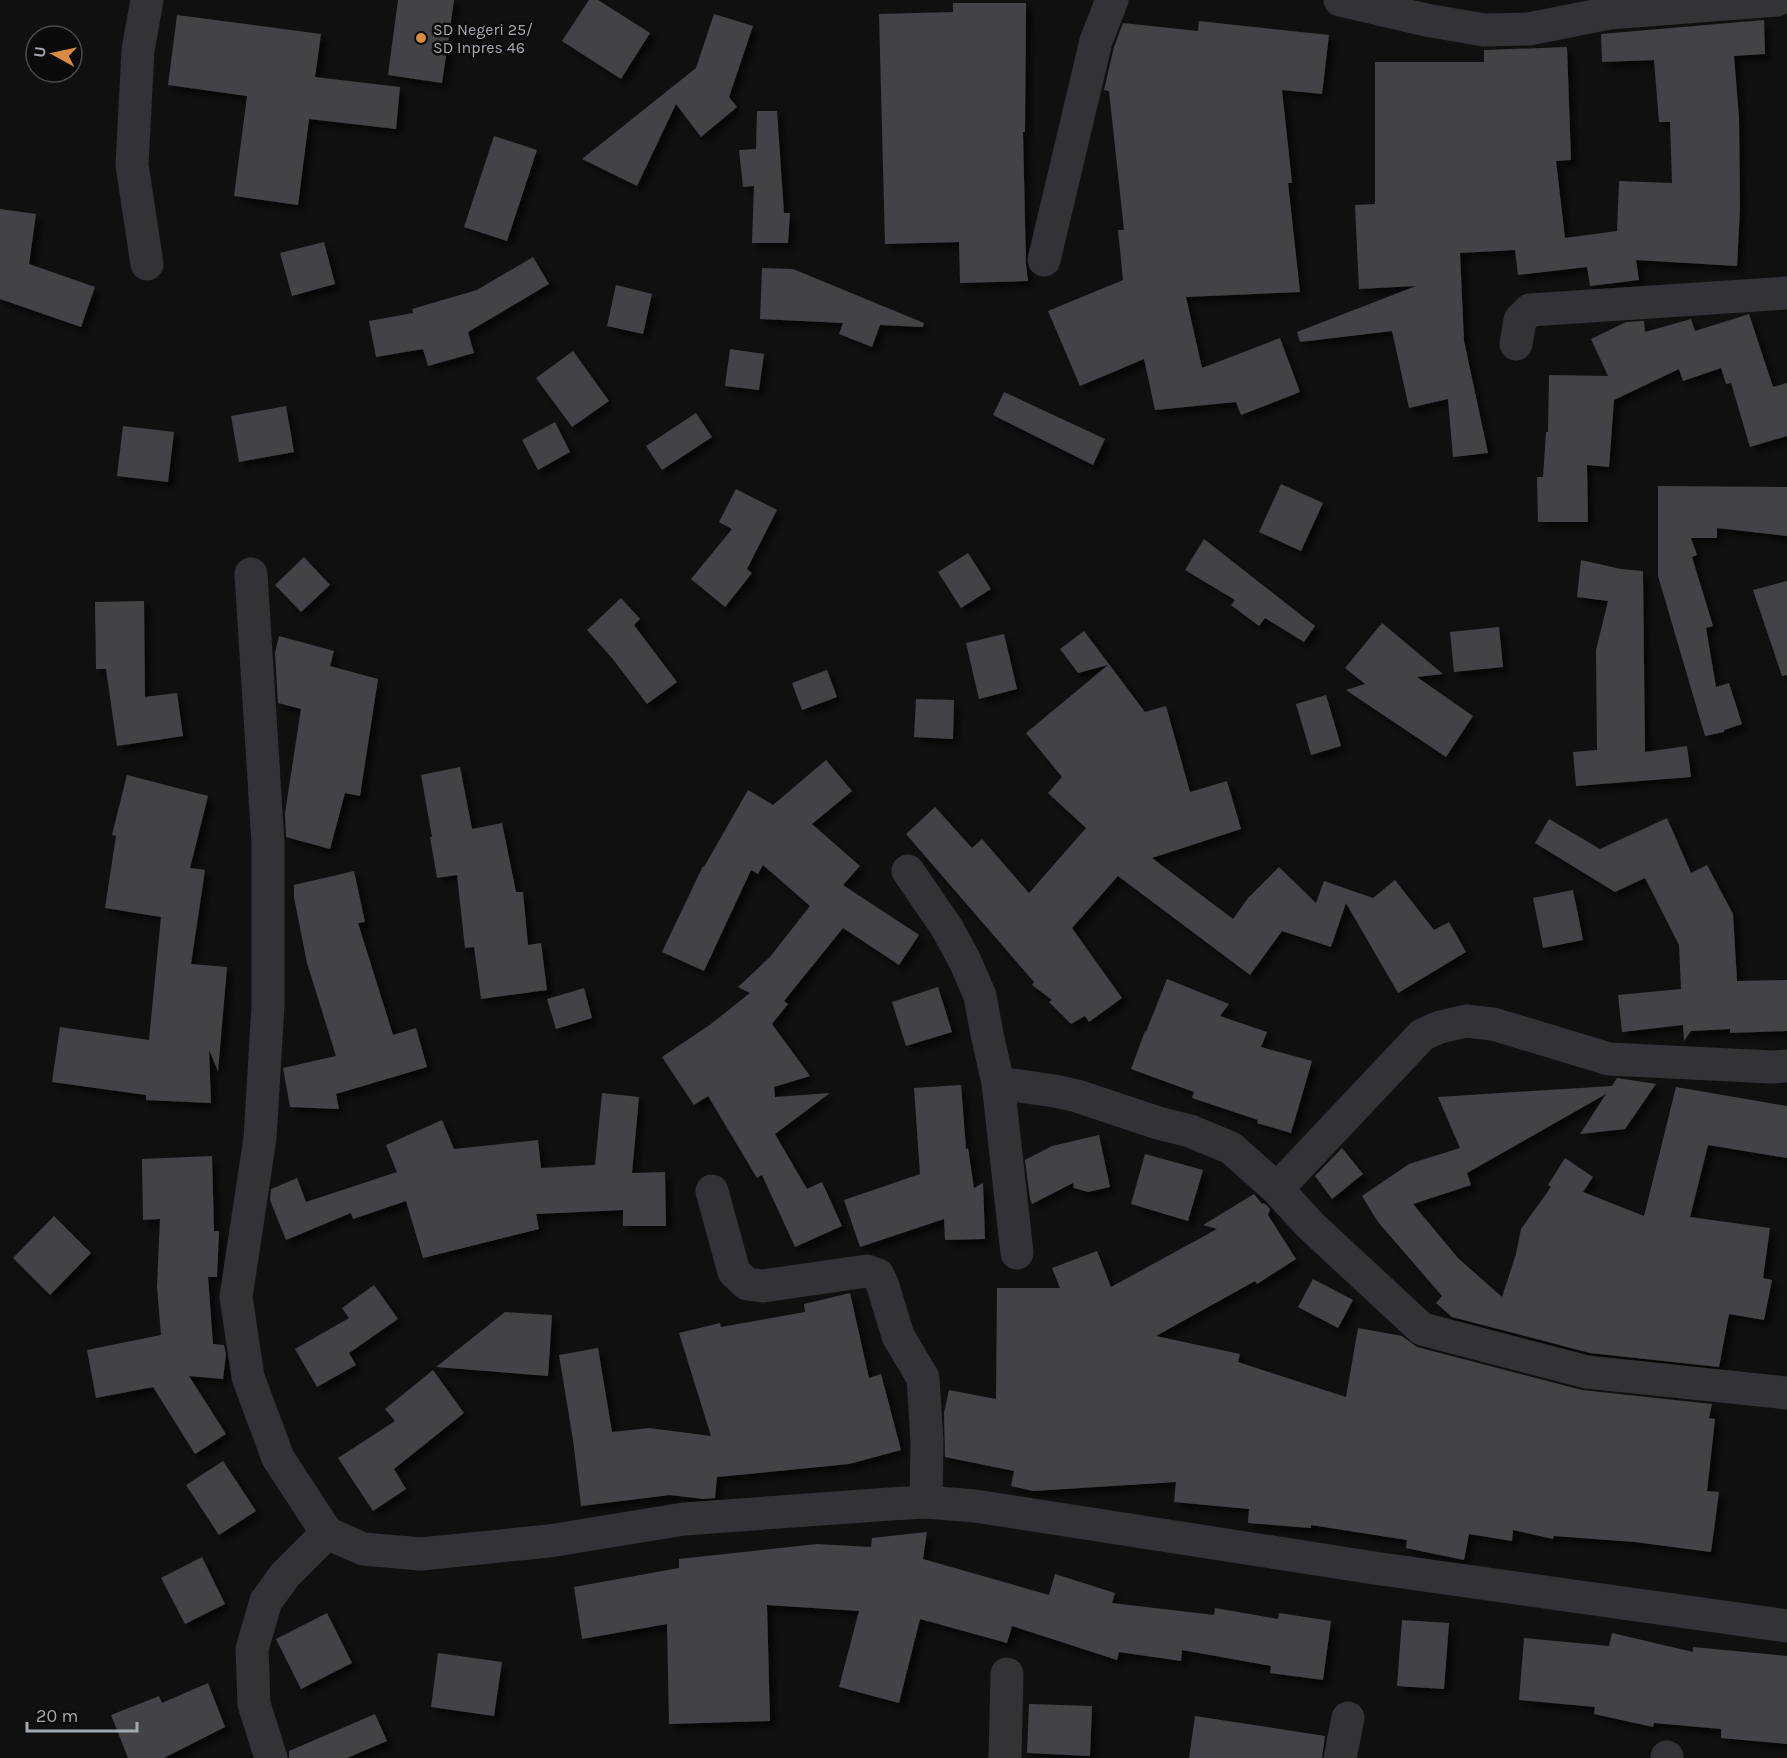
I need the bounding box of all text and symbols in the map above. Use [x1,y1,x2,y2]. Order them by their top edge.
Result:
place label: SD Negeri 25/ SD Inpres 46 [433,20,533,57]
north arrow [24,24,84,84]
marker: SD Negeri 25/ SD Inpres 46 [414,31,428,45]
text: U [29,45,50,59]
scale bar [27,1695,136,1733]
text: 20 m [36,1705,78,1727]

